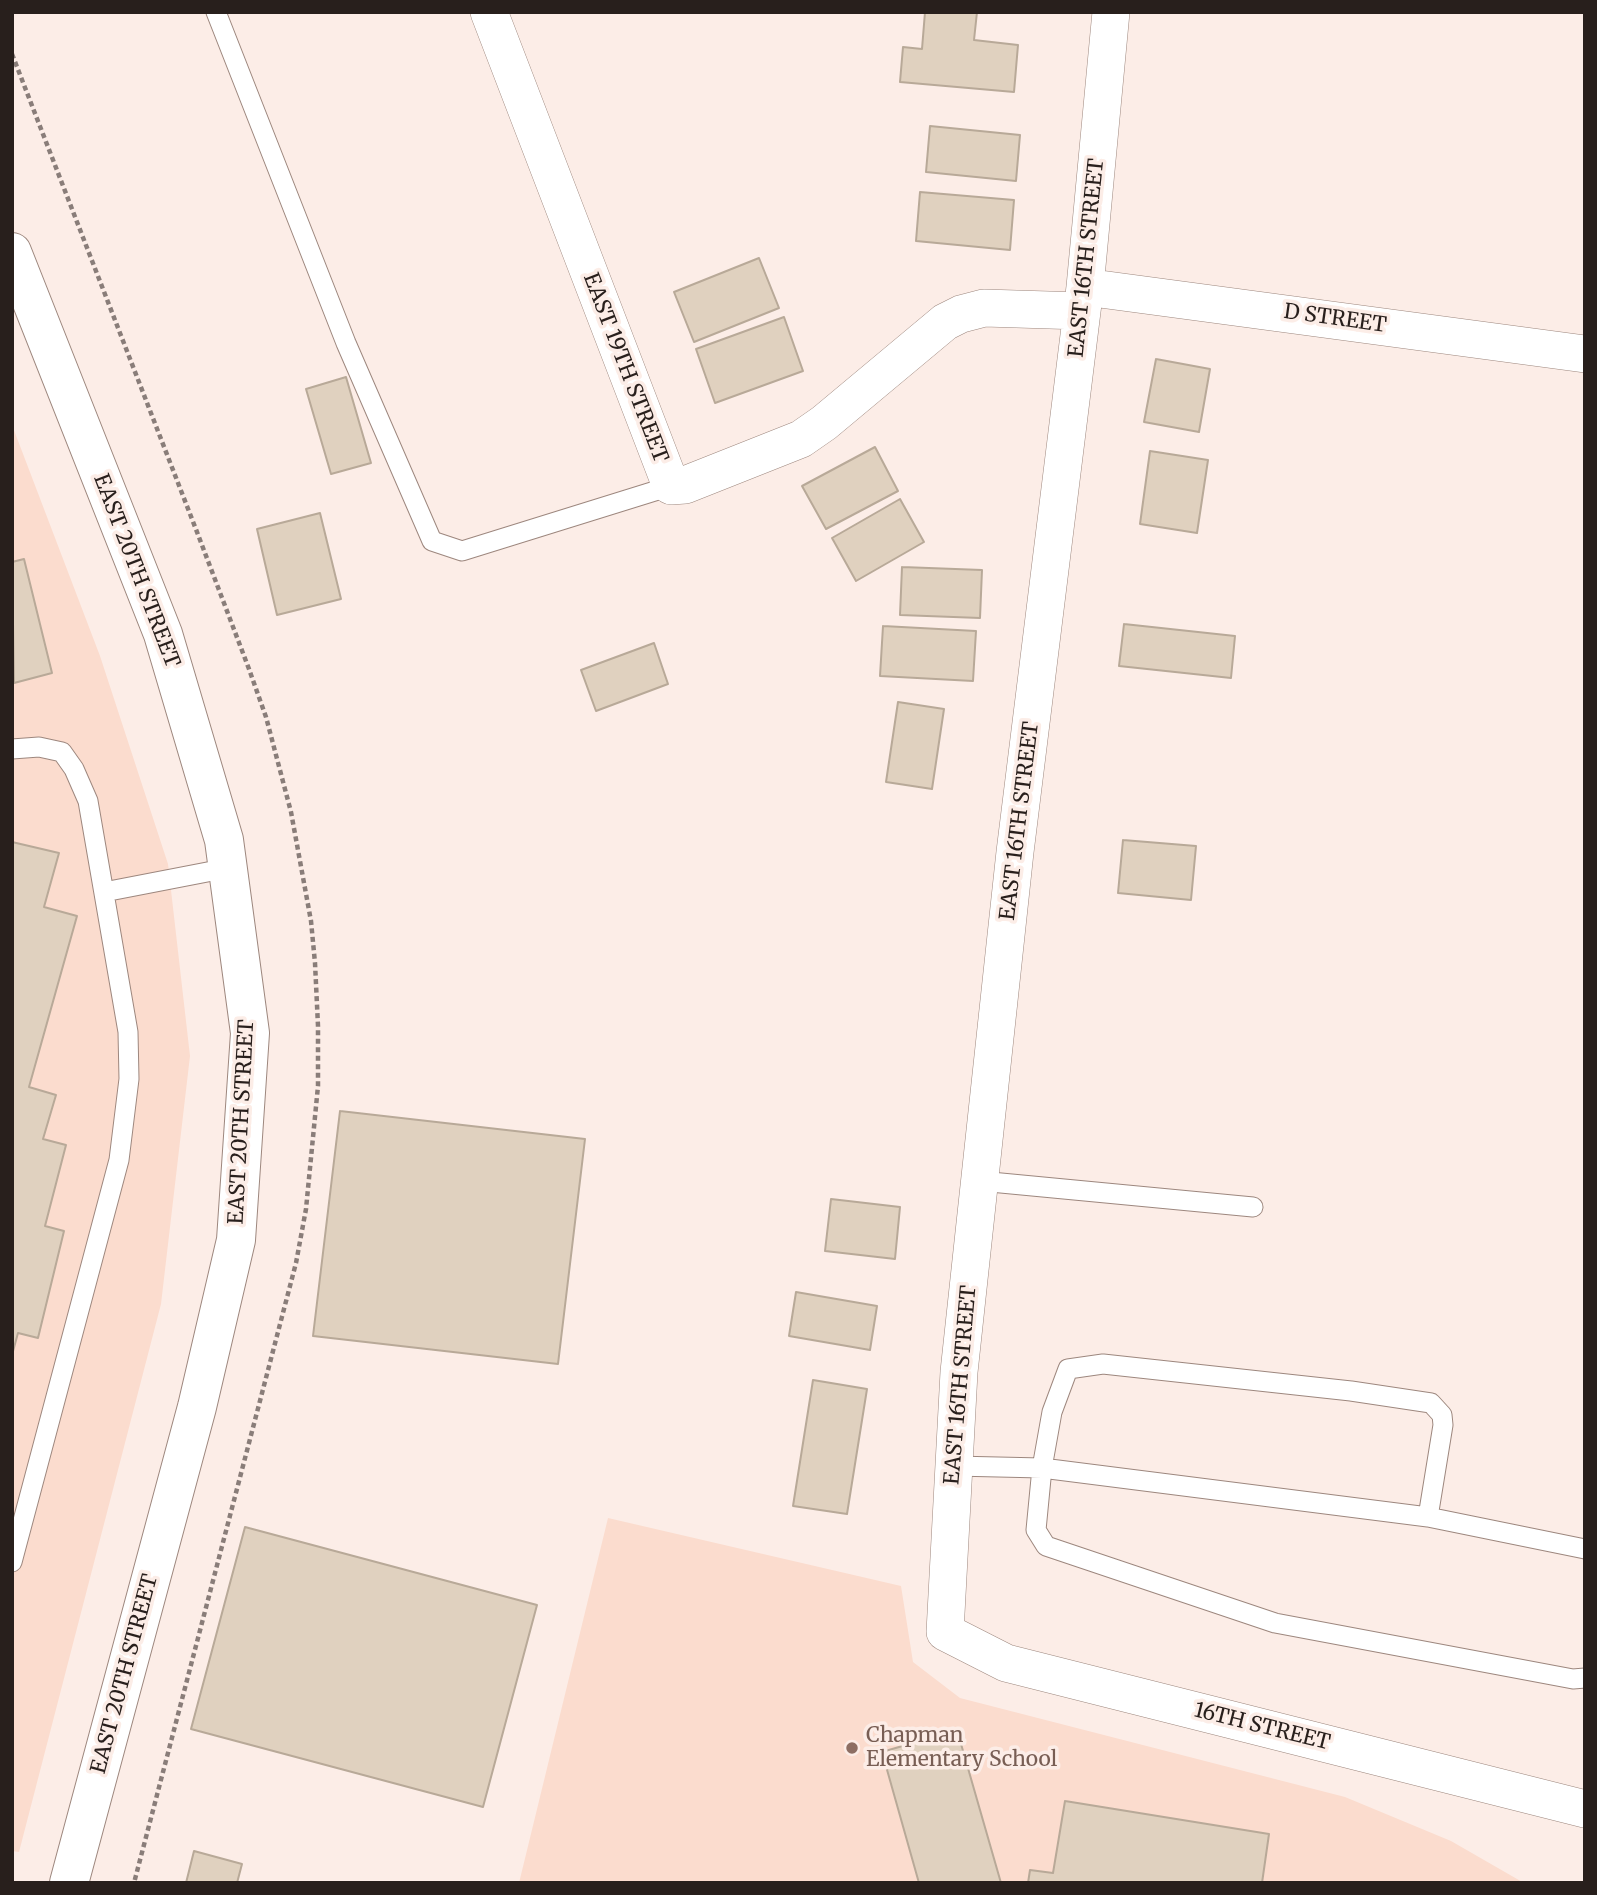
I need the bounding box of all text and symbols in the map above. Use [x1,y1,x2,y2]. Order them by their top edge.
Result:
street label: EAST 16TH STREET [1064,157,1110,359]
street label: EAST 19TH STREET [577,270,673,466]
street label: D STREET [1282,299,1388,339]
street label: EAST 20TH STREET [87,471,185,671]
street label: EAST 16TH STREET [995,720,1045,922]
street label: EAST 20TH STREET [224,1019,260,1225]
street label: EAST 16TH STREET [940,1284,982,1486]
street label: EAST 20TH STREET [86,1572,164,1776]
street label: 16TH STREET [1191,1698,1333,1756]
place label: Chapman Elementary School [866,1723,1057,1773]
marker: Chapman Elementary School [844,1740,860,1756]

